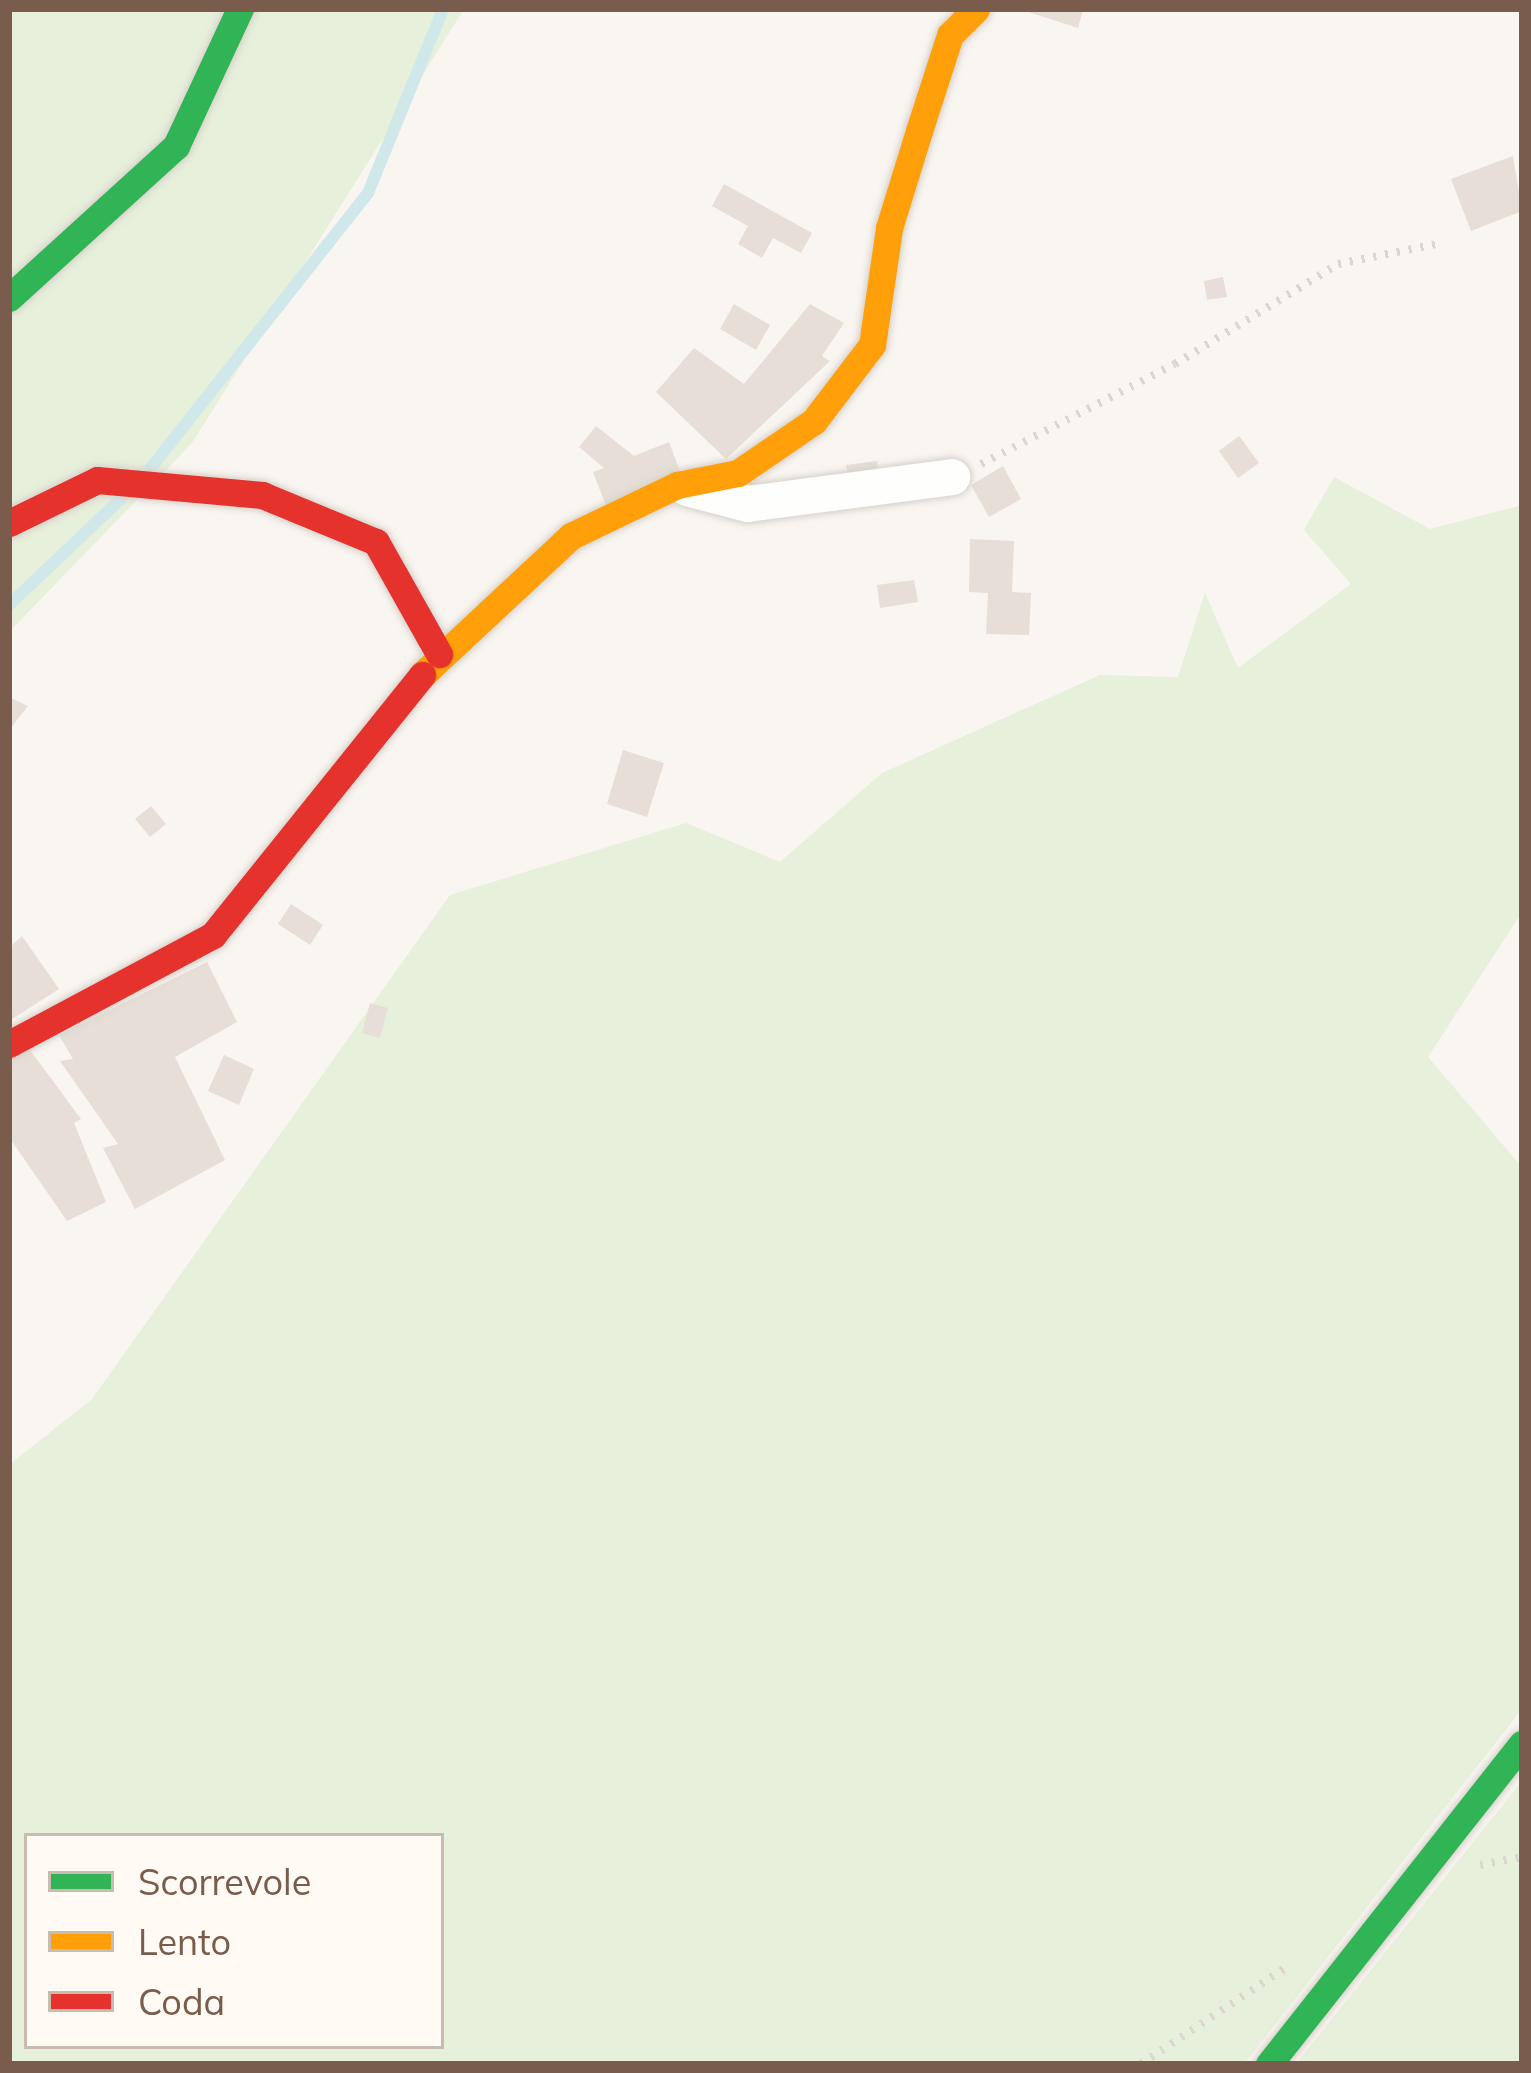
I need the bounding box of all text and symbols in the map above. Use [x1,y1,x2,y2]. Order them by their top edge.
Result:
legend [24,1833,444,2049]
text: Scorrevole [138,1859,311,1904]
text: Lento [138,1919,231,1964]
text: Coda [138,1979,225,2024]

